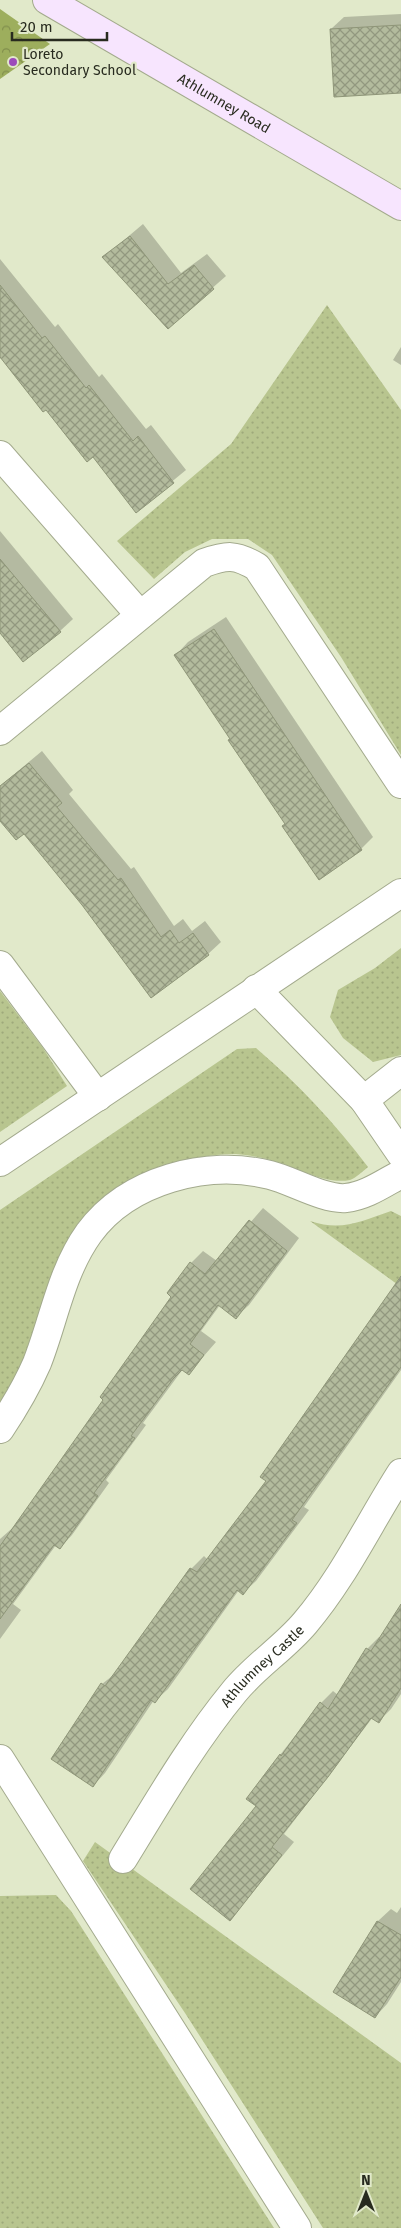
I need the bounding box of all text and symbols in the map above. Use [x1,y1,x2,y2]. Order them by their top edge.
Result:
scale bar [12,10,108,42]
text: 20 m [20,18,53,36]
place label: Loreto Secondary School [23,46,136,79]
marker: Loreto Secondary School [7,56,19,68]
street label: Athlumney Road [175,70,274,137]
street label: Athlumney Castle [217,1621,308,1710]
north arrow [341,2168,391,2218]
text: N [361,2172,371,2189]

